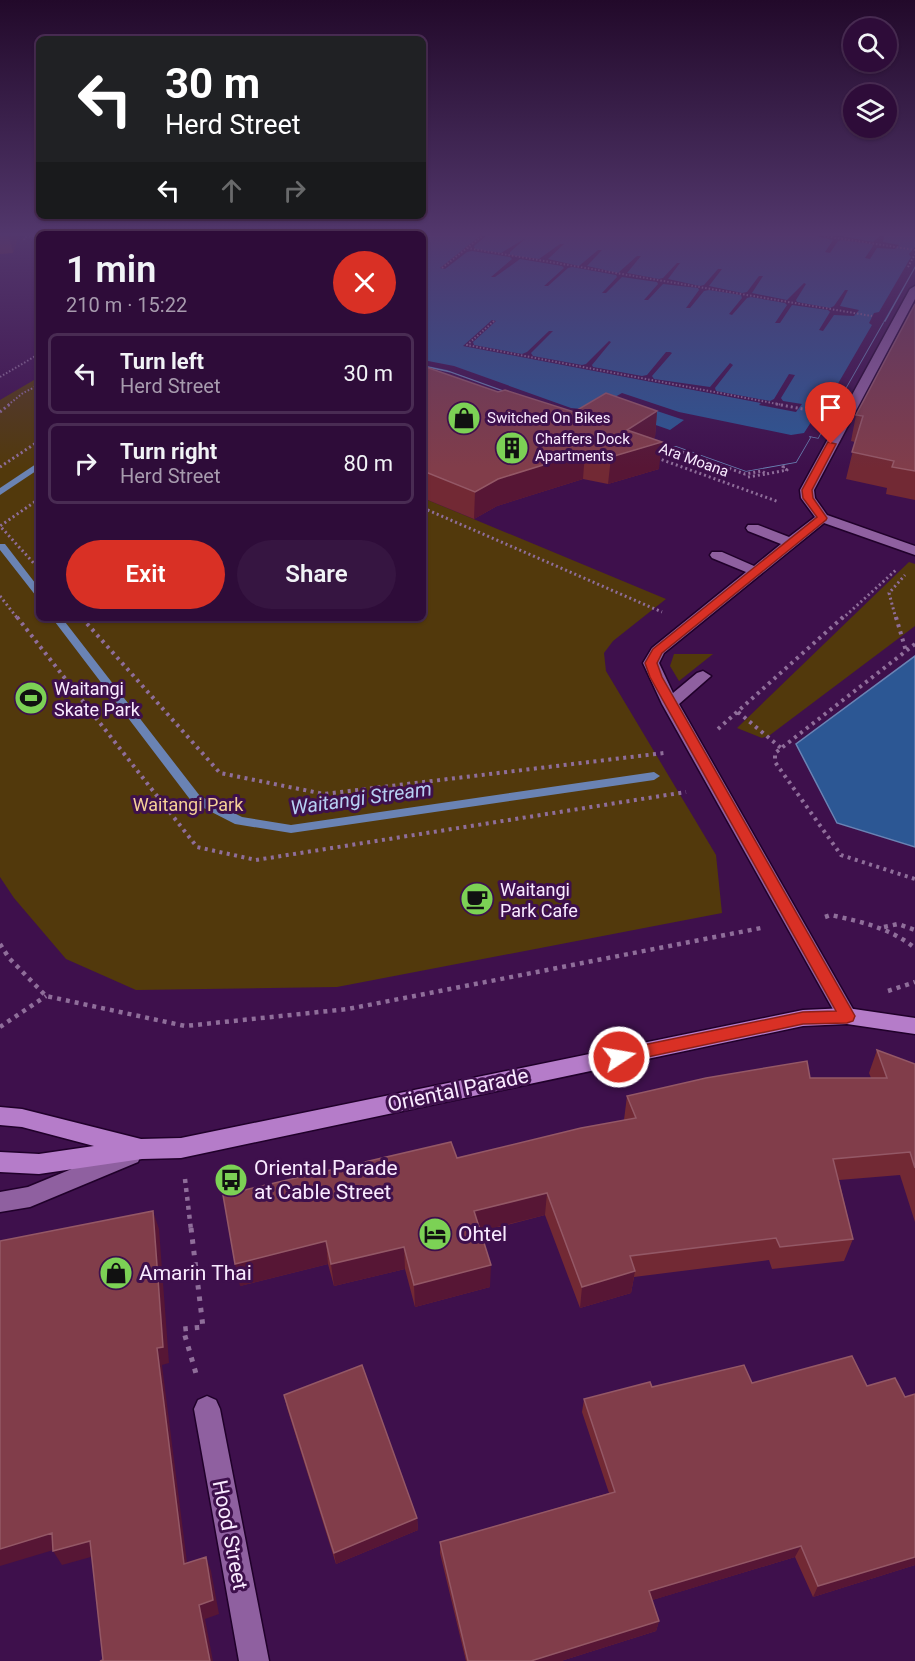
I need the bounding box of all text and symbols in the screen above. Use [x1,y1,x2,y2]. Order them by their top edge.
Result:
map controls [843,18,897,138]
button: search [843,18,897,72]
text: 30 m [165,59,260,108]
icon: left [66,60,144,138]
button: layers [843,84,897,138]
text: Herd Street [165,109,301,141]
icon: left [152,174,185,207]
icon: ahead [215,174,248,207]
icon: right [278,174,311,207]
text: 1 min [66,249,156,291]
button: close [333,251,396,314]
text: 210 m · 15:22 [66,293,187,317]
text: Turn left [120,349,204,374]
icon: left [69,357,102,390]
text: 30 m [344,361,393,386]
text: Herd Street [120,374,220,398]
pin [805,382,856,444]
icon: arrive [814,391,847,424]
shop icon: Switched On Bikes [446,400,482,436]
place label: Switched On Bikes [487,409,610,427]
building icon: Chaffers Dock Apartments [494,430,530,466]
place label: Chaffers Dock Apartments [535,430,630,465]
text: Turn right [120,439,217,464]
street label: Ara Moana [657,439,731,481]
icon: right [69,447,102,480]
text: 80 m [344,451,393,476]
text: Herd Street [120,464,220,488]
button: Exit [66,540,225,609]
button: Share [237,540,396,609]
place label: Waitangi Skate Park [54,678,141,720]
sports icon: Waitangi Skate Park [13,680,49,716]
water label: Waitangi Stream [289,776,433,820]
park label: Waitangi Park [133,794,244,815]
place label: Waitangi Park Cafe [500,879,578,921]
cafe icon: Waitangi Park Cafe [459,881,495,917]
position arrow [587,1025,651,1089]
street label: Oriental Parade [385,1063,531,1117]
place label: Oriental Parade at Cable Street [254,1156,398,1204]
bus stop icon: Oriental Parade at Cable Street [213,1162,249,1198]
hotel icon: Ohtel [417,1216,453,1252]
place label: Ohtel [458,1222,507,1246]
shop icon: Amarin Thai [98,1255,134,1291]
place label: Amarin Thai [139,1261,252,1285]
street label: Hood Street [208,1478,252,1592]

